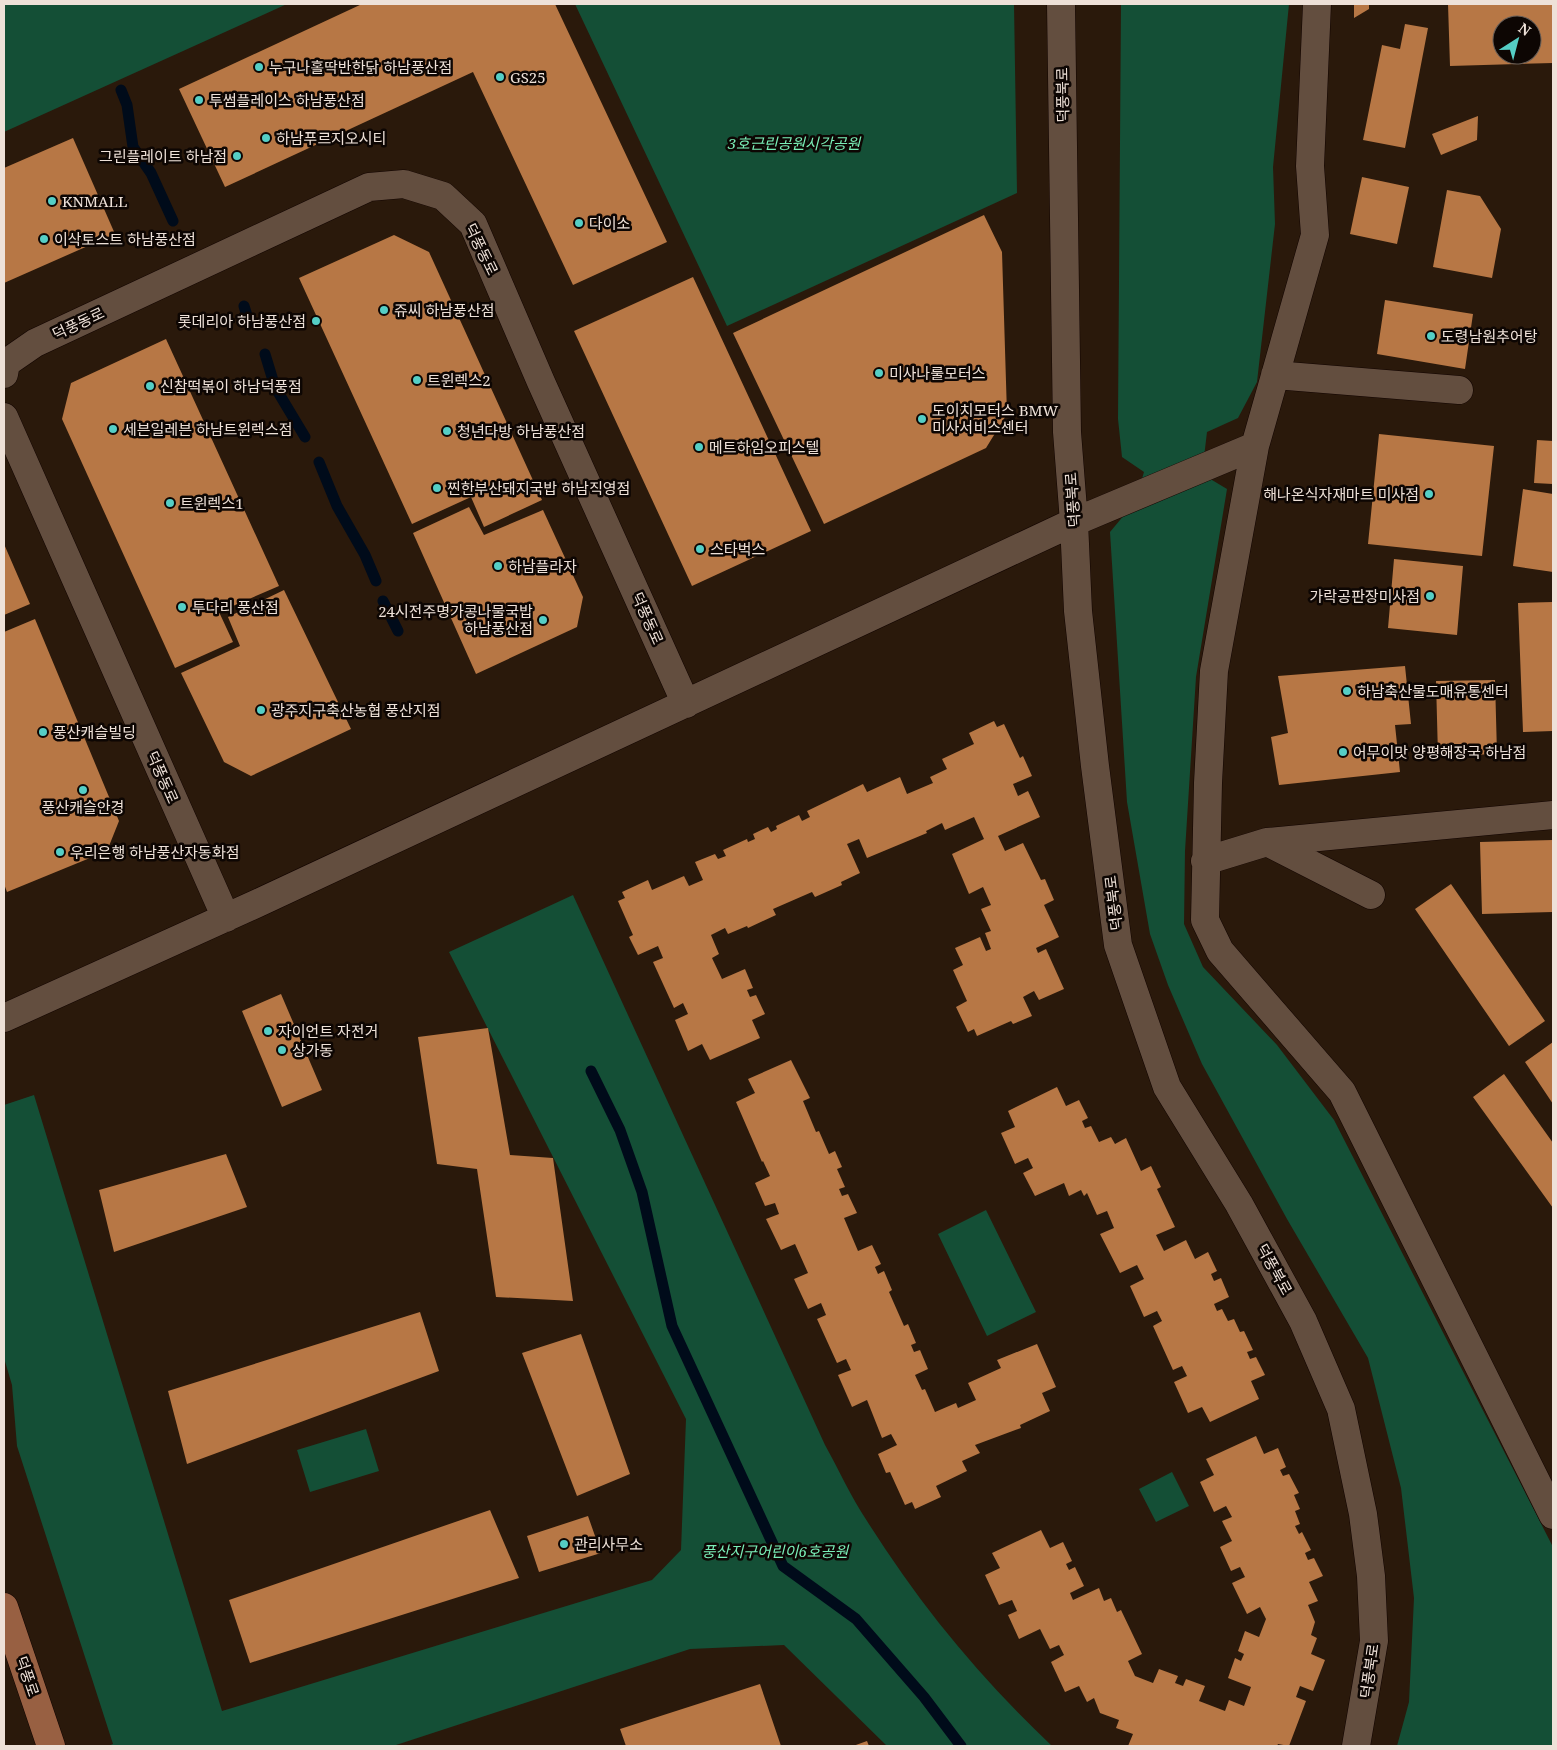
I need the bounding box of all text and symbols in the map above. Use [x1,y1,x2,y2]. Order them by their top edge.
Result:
north arrow [1492,15,1542,65]
text: N [1515,18,1535,40]
place label: 누구나홀딱반한닭 하남풍산점 [269,57,452,77]
marker: 누구나홀딱반한닭 하남풍산점 [253,61,265,73]
place label: GS25 [510,67,546,87]
street label: 덕풍북로 [1052,67,1072,123]
marker: GS25 [494,71,506,83]
place label: 투썸플레이스 하남풍산점 [209,90,365,110]
marker: 투썸플레이스 하남풍산점 [193,94,205,106]
place label: 하남푸르지오시티 [276,128,386,148]
marker: 하남푸르지오시티 [260,132,272,144]
park label: 3호근린공원시각공원 [727,133,861,153]
place label: 그린플레이트 하남점 [99,146,227,166]
marker: 그린플레이트 하남점 [231,150,243,162]
place label: KNMALL [62,191,127,211]
marker: KNMALL [46,195,58,207]
place label: 다이소 [589,213,631,233]
marker: 다이소 [573,217,585,229]
street label: 덕풍동로 [461,220,503,278]
place label: 이삭토스트 하남풍산점 [54,229,196,249]
marker: 이삭토스트 하남풍산점 [38,233,50,245]
place label: 쥬씨 하남풍산점 [394,300,495,320]
street label: 덕풍동로 [49,302,107,344]
marker: 쥬씨 하남풍산점 [378,304,390,316]
place label: 롯데리아 하남풍산점 [178,311,306,331]
marker: 롯데리아 하남풍산점 [310,315,322,327]
place label: 도령남원추어탕 [1441,326,1538,346]
marker: 도령남원추어탕 [1425,330,1437,342]
place label: 미사나룰모터스 [889,363,986,383]
marker: 미사나룰모터스 [873,367,885,379]
place label: 트윈렉스2 [427,370,491,390]
marker: 트윈렉스2 [411,374,423,386]
place label: 신참떡볶이 하남덕풍점 [160,376,302,396]
marker: 신참떡볶이 하남덕풍점 [144,380,156,392]
place label: 도이치모터스 BMW 미사서비스센터 [932,400,1059,437]
marker: 도이치모터스 BMW 미사서비스센터 [916,413,928,425]
place label: 세븐일레븐 하남트윈렉스점 [123,419,293,439]
place label: 청년다방 하남풍산점 [457,421,585,441]
marker: 세븐일레븐 하남트윈렉스점 [107,423,119,435]
marker: 청년다방 하남풍산점 [441,425,453,437]
place label: 메트하임오피스텔 [709,437,819,457]
marker: 메트하임오피스텔 [693,441,705,453]
street label: 덕풍북로 [1060,472,1084,528]
place label: 찐한부산돼지국밥 하남직영점 [447,478,630,498]
marker: 찐한부산돼지국밥 하남직영점 [431,482,443,494]
place label: 해나온식자재마트 미사점 [1263,484,1419,504]
marker: 해나온식자재마트 미사점 [1423,488,1435,500]
place label: 트윈렉스1 [180,493,244,513]
marker: 트윈렉스1 [164,497,176,509]
place label: 스타벅스 [710,539,765,559]
marker: 스타벅스 [694,543,706,555]
place label: 하남플라자 [508,556,577,576]
marker: 하남플라자 [492,560,504,572]
place label: 가락공판장미사점 [1310,586,1420,606]
street label: 덕풍동로 [628,589,668,647]
marker: 가락공판장미사점 [1424,590,1436,602]
place label: 투다리 풍산점 [192,597,279,617]
marker: 투다리 풍산점 [176,601,188,613]
place label: 24시전주명가콩나물국밥 하남풍산점 [378,601,533,638]
marker: 24시전주명가콩나물국밥 하남풍산점 [537,614,549,626]
place label: 하남축산물도매유통센터 [1357,681,1509,701]
marker: 하남축산물도매유통센터 [1341,685,1353,697]
place label: 광주지구축산농협 풍산지점 [271,700,441,720]
marker: 광주지구축산농협 풍산지점 [255,704,267,716]
place label: 풍산캐슬빌딩 [53,722,136,742]
marker: 풍산캐슬빌딩 [37,726,49,738]
place label: 어무이맛 양평해장국 하남점 [1353,742,1526,762]
marker: 어무이맛 양평해장국 하남점 [1337,746,1349,758]
street label: 덕풍동로 [143,748,183,806]
marker: 풍산캐슬안경 [77,784,89,796]
place label: 풍산캐슬안경 [42,797,124,817]
place label: 우리은행 하남풍산자동화점 [70,842,240,862]
marker: 우리은행 하남풍산자동화점 [54,846,66,858]
street label: 덕풍북로 [1100,874,1126,932]
place label: 자이언트 자전거 [278,1021,379,1041]
marker: 자이언트 자전거 [262,1025,274,1037]
place label: 상가동 [292,1040,333,1060]
marker: 상가동 [276,1044,288,1056]
street label: 덕풍북로 [1253,1240,1297,1298]
place label: 관리사무소 [574,1534,643,1554]
marker: 관리사무소 [558,1538,570,1550]
park label: 풍산지구어린이6호공원 [702,1541,849,1561]
street label: 덕풍북로 [1355,1642,1383,1700]
street label: 덕풍로 [12,1653,44,1699]

